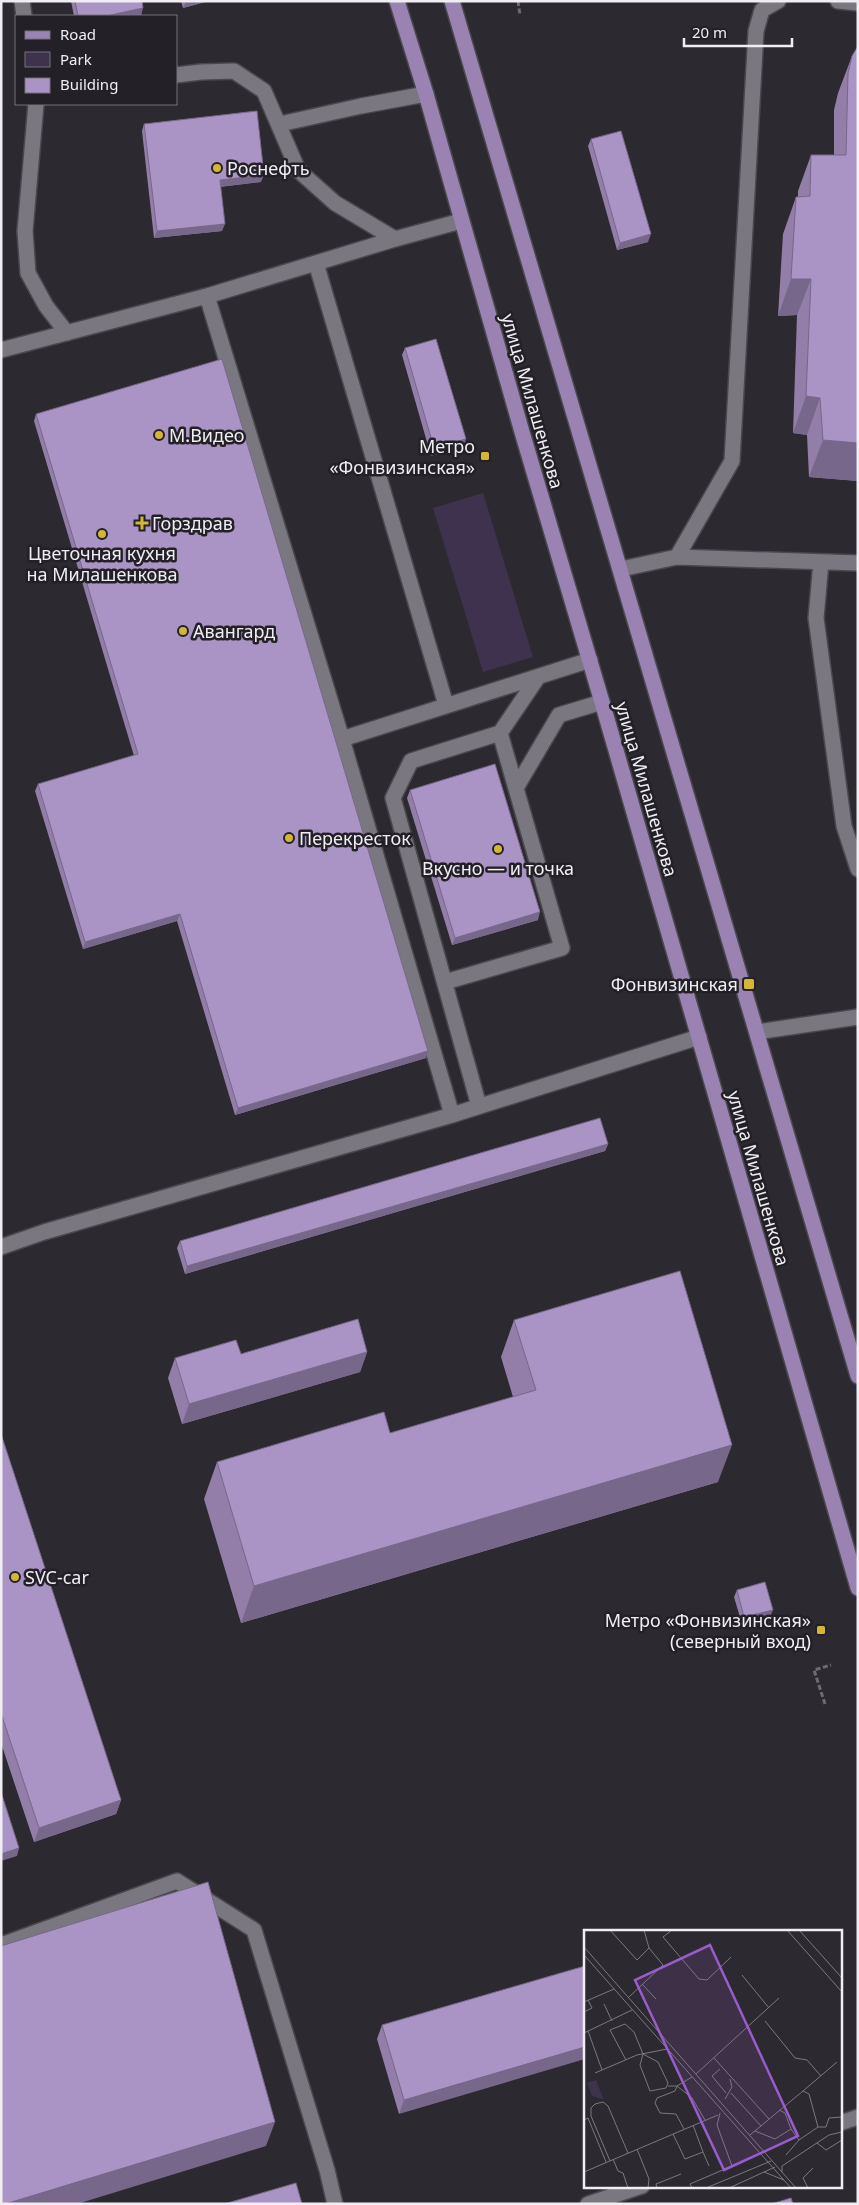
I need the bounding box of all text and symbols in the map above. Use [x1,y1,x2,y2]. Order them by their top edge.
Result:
legend [15,15,178,105]
scale bar [684,15,792,47]
text: 20 m [692,22,727,42]
text: Road [60,24,96,44]
text: Park [60,49,92,69]
text: Building [60,74,118,94]
place label: Роснефть [227,156,310,180]
marker: Роснефть [211,162,223,174]
street label: улица Милашенкова [497,311,569,491]
place label: М.Видео [169,423,245,447]
marker: М.Видео [153,429,165,441]
place label: Метро «Фонвизинская» [329,434,475,479]
marker: Метро «Фонвизинская» [479,450,491,462]
place label: Горздрав [152,511,233,535]
marker: Горздрав [136,517,148,529]
marker: Цветочная кухня на Милашенкова [96,528,108,540]
place label: Цветочная кухня на Милашенкова [27,541,177,586]
place label: Авангард [193,619,275,643]
marker: Авангард [177,625,189,637]
street label: улица Милашенкова [611,699,683,879]
place label: Перекресток [299,826,411,850]
marker: Перекресток [283,832,295,844]
marker: Вкусно — и точка [492,843,504,855]
place label: Вкусно — и точка [422,856,574,880]
place label: Фонвизинская [611,972,738,996]
marker: Фонвизинская [742,977,756,991]
street label: улица Милашенкова [723,1088,795,1268]
place label: SVC-car [25,1565,89,1589]
marker: SVC-car [9,1571,21,1583]
place label: Метро «Фонвизинская» (северный вход) [605,1608,811,1653]
marker: Метро «Фонвизинская» (северный вход) [815,1624,827,1636]
inset map [584,1930,842,2188]

